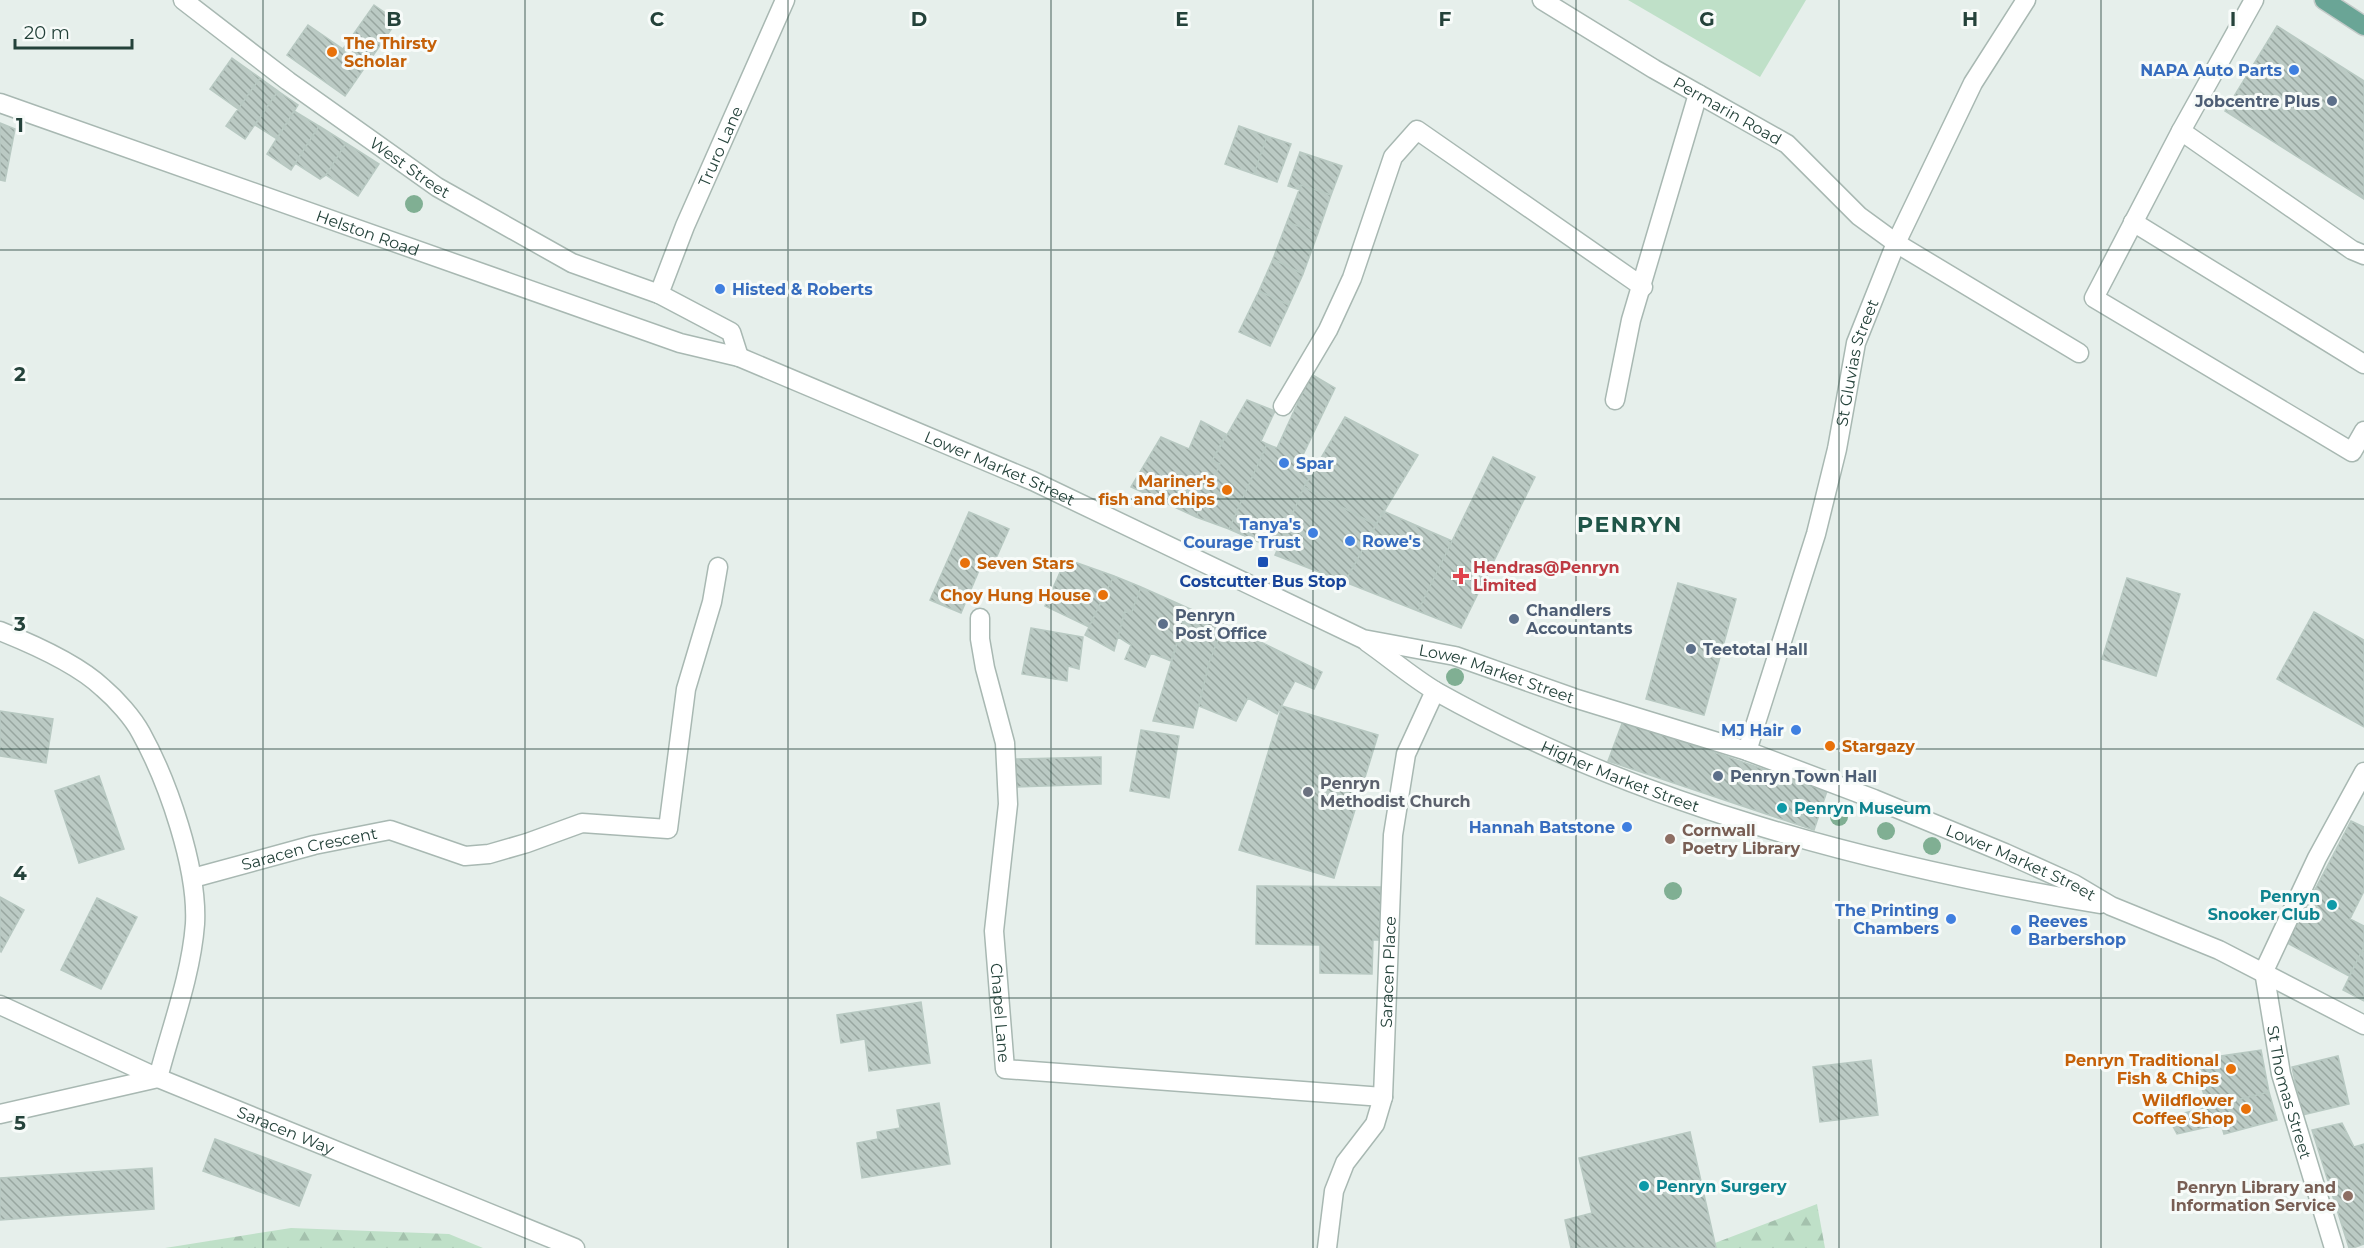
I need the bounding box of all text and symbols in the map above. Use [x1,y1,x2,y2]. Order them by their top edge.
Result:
text: B [386,7,402,31]
text: C [650,7,665,31]
text: D [911,7,927,31]
text: E [1175,7,1189,31]
text: F [1439,7,1452,31]
text: G [1699,7,1715,31]
text: H [1962,7,1978,31]
text: I [2230,7,2236,31]
scale bar [15,12,132,50]
text: 20 m [24,22,70,44]
place label: The Thirsty Scholar [344,34,437,71]
marker: The Thirsty Scholar [325,45,339,59]
place label: NAPA Auto Parts [2140,61,2282,80]
marker: NAPA Auto Parts [2287,63,2301,77]
street label: Permarin Road [1670,72,1785,149]
place label: Jobcentre Plus [2194,92,2320,111]
marker: Jobcentre Plus [2325,94,2339,108]
street label: Truro Lane [694,103,746,189]
text: 1 [16,113,24,137]
street label: West Street [366,133,454,202]
street label: Helston Road [314,206,422,260]
place label: Histed & Roberts [732,280,873,299]
marker: Histed & Roberts [713,282,727,296]
street label: St Gluvias Street [1832,296,1882,428]
text: 2 [14,362,26,386]
street label: Lower Market Street [922,427,1078,509]
place label: Spar [1296,454,1334,473]
marker: Spar [1277,456,1291,470]
place label: Mariner's fish and chips [1098,472,1215,509]
marker: Mariner's fish and chips [1220,483,1234,497]
district label: PENRYN [1577,511,1683,538]
place label: Tanya's Courage Trust [1183,515,1301,552]
marker: Tanya's Courage Trust [1306,526,1320,540]
place label: Rowe's [1362,532,1421,551]
marker: Rowe's [1343,534,1357,548]
place label: Seven Stars [977,554,1075,573]
marker: Costcutter Bus Stop [1256,555,1270,569]
marker: Seven Stars [958,556,972,570]
place label: Hendras@Penryn Limited [1473,558,1620,595]
marker: Hendras@Penryn Limited [1454,569,1468,583]
place label: Costcutter Bus Stop [1179,572,1347,591]
place label: Choy Hung House [940,586,1091,605]
marker: Choy Hung House [1096,588,1110,602]
place label: Chandlers Accountants [1525,601,1633,638]
place label: Penryn Post Office [1175,606,1267,643]
text: 3 [13,612,26,636]
marker: Chandlers Accountants [1507,612,1521,626]
marker: Penryn Post Office [1156,617,1170,631]
street label: Lower Market Street [1417,640,1577,707]
place label: Teetotal Hall [1703,640,1808,659]
marker: Teetotal Hall [1684,642,1698,656]
place label: MJ Hair [1721,721,1784,740]
marker: MJ Hair [1789,723,1803,737]
street label: Higher Market Street [1538,736,1702,816]
place label: Stargazy [1842,737,1915,756]
marker: Stargazy [1823,739,1837,753]
place label: Penryn Town Hall [1730,767,1877,786]
marker: Penryn Town Hall [1711,769,1725,783]
place label: Penryn Methodist Church [1320,774,1471,811]
marker: Penryn Methodist Church [1301,785,1315,799]
place label: Penryn Museum [1794,799,1931,818]
marker: Penryn Museum [1775,801,1789,815]
place label: Hannah Batstone [1469,818,1615,837]
marker: Hannah Batstone [1620,820,1634,834]
street label: Lower Market Street [1943,820,2100,905]
place label: Cornwall Poetry Library [1682,821,1801,858]
street label: Saracen Crescent [239,823,379,874]
marker: Cornwall Poetry Library [1663,832,1677,846]
text: 4 [13,861,27,885]
place label: Penryn Snooker Club [2208,887,2320,924]
marker: Penryn Snooker Club [2325,898,2339,912]
place label: The Printing Chambers [1835,901,1940,938]
marker: The Printing Chambers [1944,912,1958,926]
place label: Reeves Barbershop [2028,912,2126,949]
street label: Saracen Place [1376,916,1399,1028]
marker: Reeves Barbershop [2009,923,2023,937]
street label: Chapel Lane [987,962,1014,1063]
street label: St Thomas Street [2264,1024,2316,1162]
place label: Penryn Traditional Fish & Chips [2064,1051,2219,1088]
marker: Penryn Traditional Fish & Chips [2224,1062,2238,1076]
place label: Wildflower Coffee Shop [2132,1091,2234,1128]
street label: Saracen Way [235,1102,337,1158]
marker: Wildflower Coffee Shop [2239,1102,2253,1116]
text: 5 [14,1111,26,1135]
place label: Penryn Surgery [1656,1177,1787,1196]
place label: Penryn Library and Information Service [2171,1178,2336,1215]
marker: Penryn Surgery [1637,1179,1651,1193]
marker: Penryn Library and Information Service [2341,1189,2355,1203]

